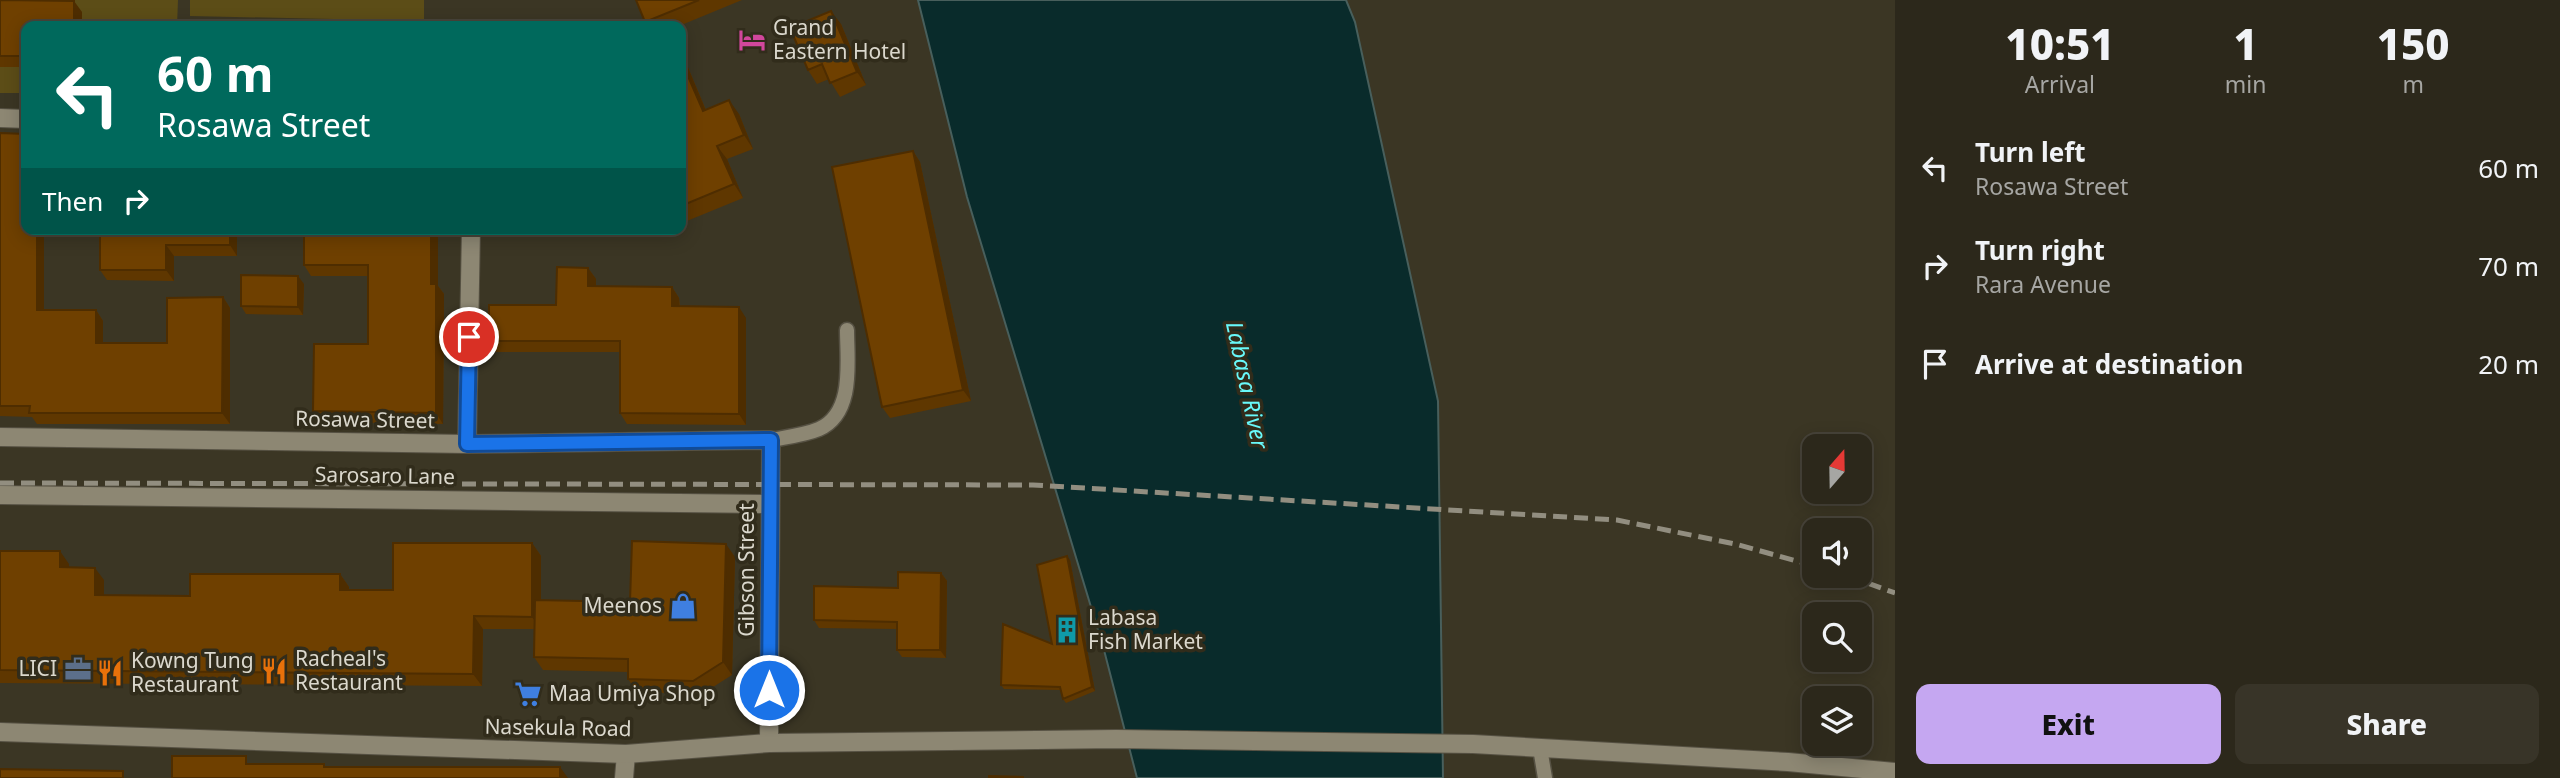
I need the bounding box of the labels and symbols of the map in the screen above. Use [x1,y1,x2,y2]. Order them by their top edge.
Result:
place label: Grand Eastern Hotel [773,13,906,65]
hotel icon: Grand Eastern Hotel [737,25,767,55]
pin [439,307,499,367]
water label: Labasa River [1219,318,1277,452]
street label: Rosawa Street [295,404,436,434]
north arrow [1802,434,1872,504]
street label: Sarosaro Lane [315,460,455,490]
street label: Gibson Street [732,503,760,637]
place label: Meenos [584,591,662,619]
shop icon: Meenos [668,591,698,621]
place label: Labasa Fish Market [1088,603,1203,655]
building icon: Labasa Fish Market [1052,615,1082,645]
place label: Racheal's Restaurant [295,644,403,696]
place label: Kowng Tung Restaurant [131,646,254,698]
position arrow [732,653,806,727]
place label: LICI [18,654,57,682]
office icon: LICI [63,654,93,684]
restaurant icon: Racheal's Restaurant [259,656,289,686]
restaurant icon: Kowng Tung Restaurant [95,658,125,688]
supermarket icon: Maa Umiya Shop [513,679,543,709]
place label: Maa Umiya Shop [549,679,716,707]
street label: Nasekula Road [484,712,632,742]

